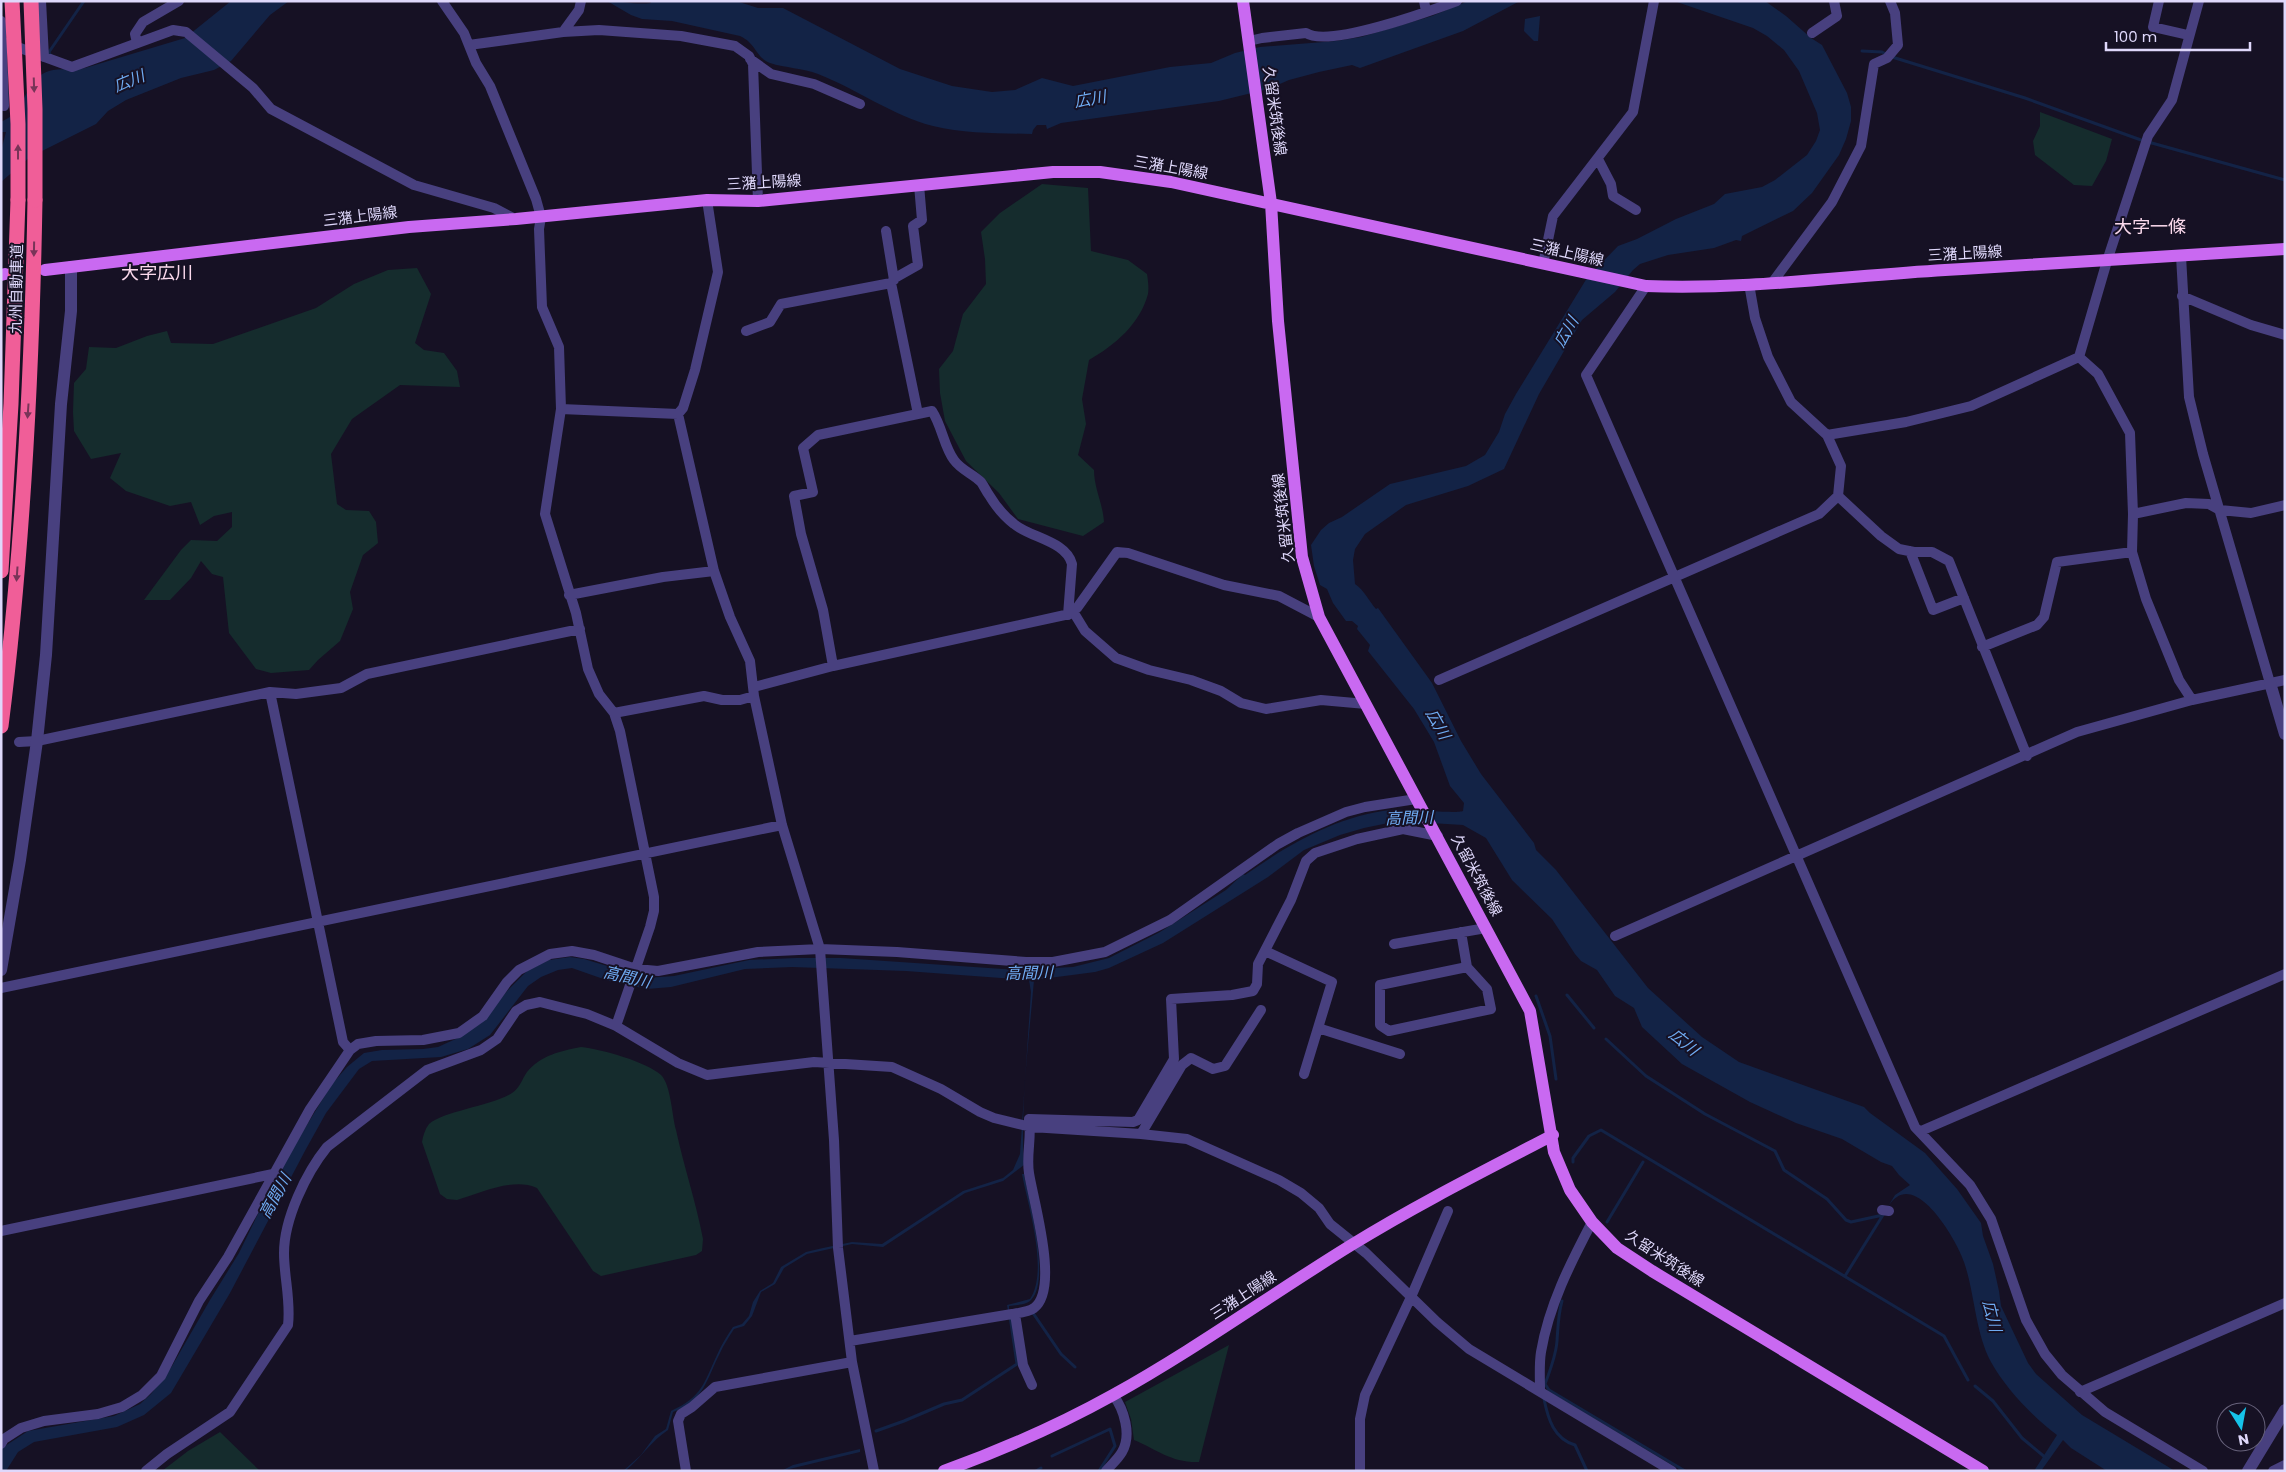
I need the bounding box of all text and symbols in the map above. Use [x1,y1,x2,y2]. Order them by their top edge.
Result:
scale bar [2106,20,2250,52]
text: 100 m [2114,26,2157,47]
water label: 広川 [110,64,150,98]
street label: 久留米筑後線 [1258,65,1292,157]
one-way arrow [31,77,39,93]
water label: 広川 [1072,85,1110,113]
one-way arrow [14,143,22,159]
street label: 三潴上陽線 [1132,150,1210,184]
street label: 三潴上陽線 [726,170,802,194]
street label: 三潴上陽線 [321,201,399,231]
district label: 大字一條 [2114,214,2186,239]
street label: 三潴上陽線 [1528,233,1606,271]
one-way arrow [30,241,38,257]
street label: 三潴上陽線 [1927,241,2003,265]
street label: 九州自動車道 [5,244,27,334]
district label: 大字広川 [121,260,193,285]
water label: 広川 [1548,311,1585,352]
one-way arrow [24,404,32,420]
street label: 久留米筑後線 [1267,472,1299,564]
one-way arrow [13,566,21,582]
water label: 広川 [1420,704,1457,745]
water label: 高間川 [1385,806,1435,830]
street label: 久留米筑後線 [1447,830,1507,920]
water label: 高間川 [601,960,655,994]
water label: 高間川 [1005,961,1055,985]
water label: 広川 [1664,1023,1705,1062]
water label: 高間川 [253,1168,298,1223]
street label: 久留米筑後線 [1622,1225,1708,1291]
street label: 三潴上陽線 [1206,1266,1280,1324]
water label: 広川 [1977,1298,2008,1336]
north arrow [2216,1402,2266,1452]
text: N [2236,1429,2251,1451]

